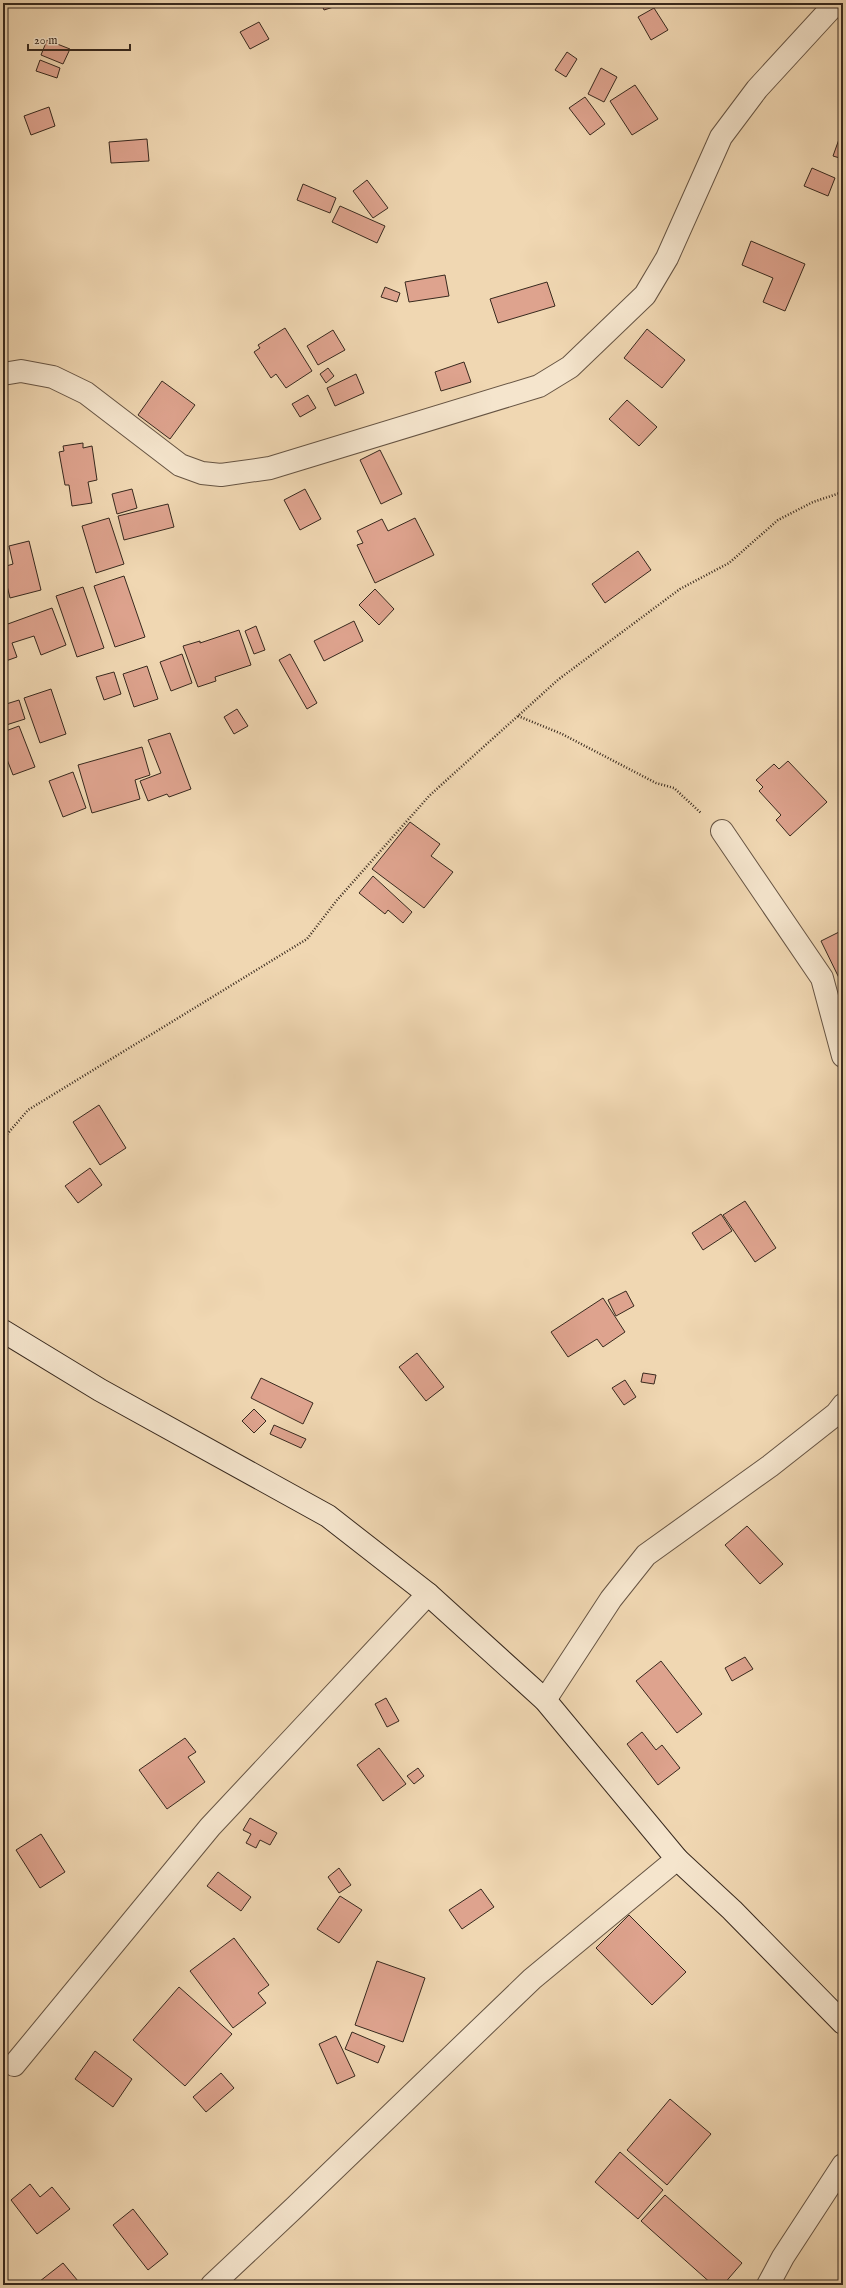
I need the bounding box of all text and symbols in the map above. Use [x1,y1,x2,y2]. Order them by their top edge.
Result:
scale bar [28,26,130,52]
text: 20 m [34,33,57,48]

